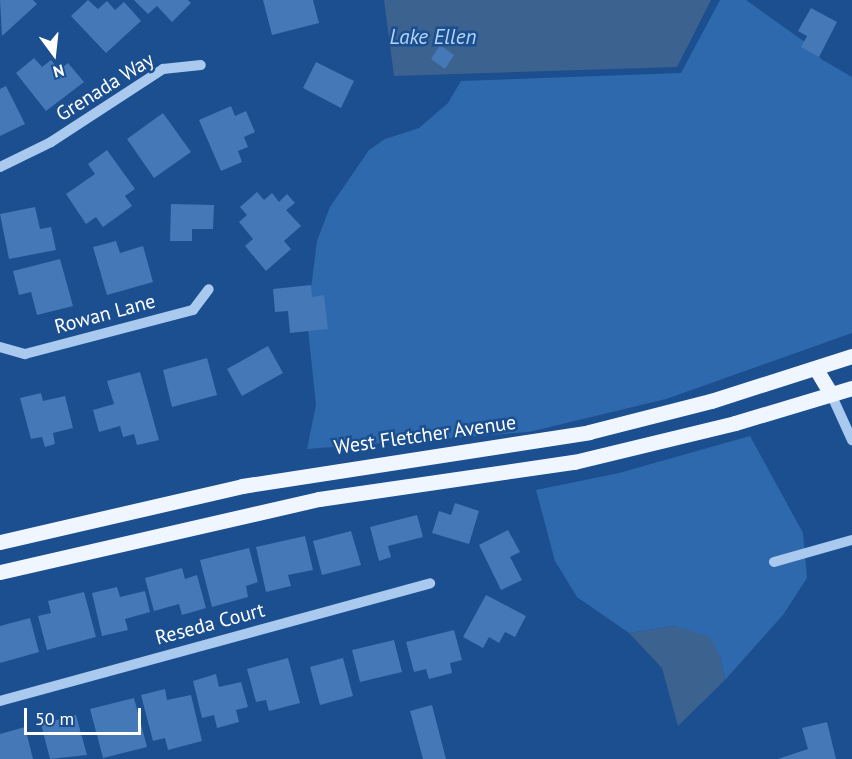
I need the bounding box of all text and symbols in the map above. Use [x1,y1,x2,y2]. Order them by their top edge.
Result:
north arrow [24,24,84,84]
water label: Lake Ellen [390,24,476,50]
street label: Grenada Way [52,47,158,127]
text: N [51,60,66,82]
street label: Rowan Lane [52,289,158,339]
street label: West Fletcher Avenue [332,410,518,460]
street label: Reseda Court [153,598,267,650]
scale bar [27,696,144,734]
text: 50 m [35,707,74,730]

